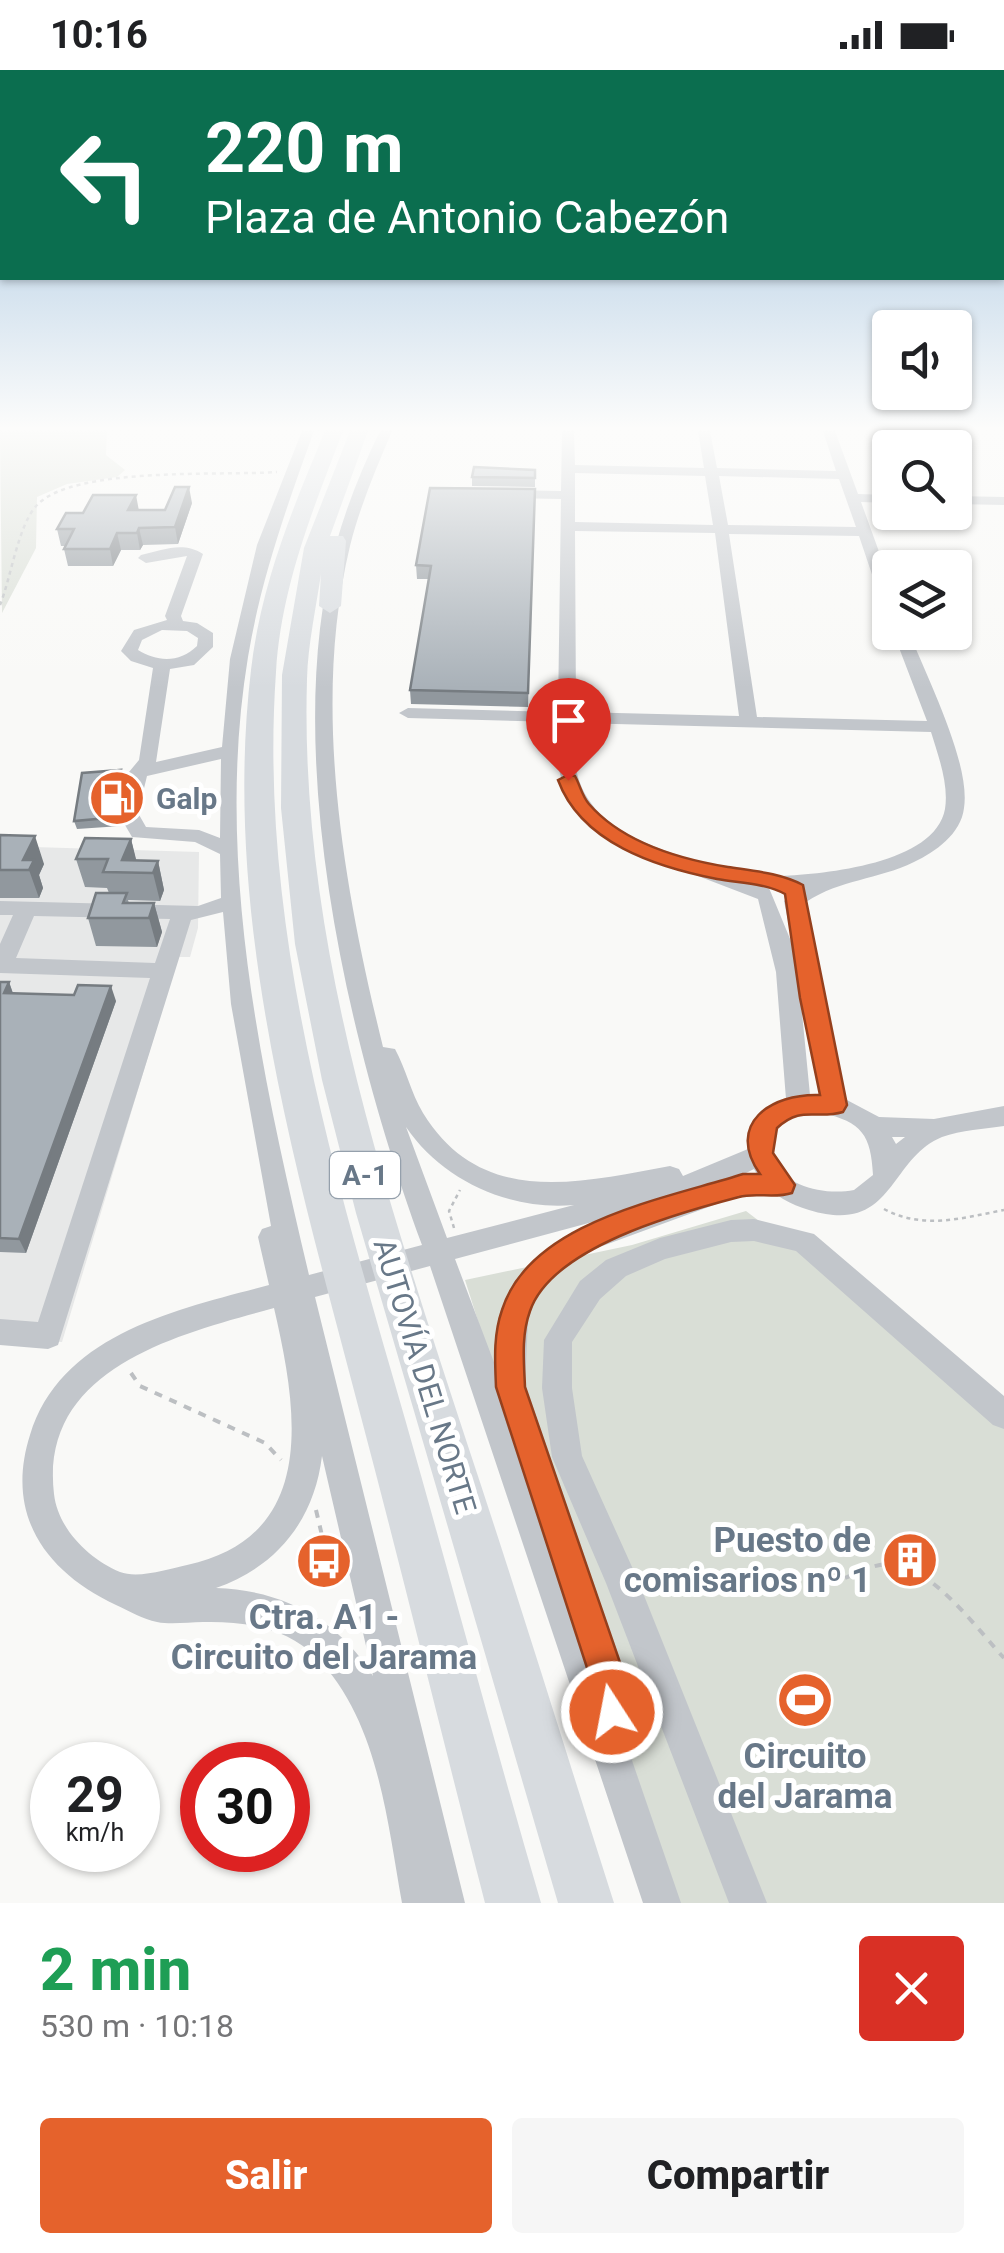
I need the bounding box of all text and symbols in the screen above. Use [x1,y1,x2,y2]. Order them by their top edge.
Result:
text: 10:16 [50,13,148,57]
text: 220 m [205,107,404,189]
icon: left [40,110,170,240]
text: Plaza de Antonio Cabezón [205,191,729,244]
map controls [872,310,972,650]
button: sound [872,310,972,410]
button: search [872,430,972,530]
button: layers [872,550,972,650]
pin [526,678,611,781]
icon: arrive [541,693,596,748]
fuel station icon: Galp [87,768,147,828]
place label: Galp [156,781,217,816]
road number: A-1 [330,1152,400,1198]
street label: AUTOVÍA DEL NORTE [366,1234,484,1518]
place label: Puesto de comisarios nº 1 [624,1520,871,1601]
building icon: Puesto de comisarios nº 1 [880,1530,940,1590]
bus stop icon: Ctra. A1 - Circuito del Jarama [294,1531,354,1591]
place label: Ctra. A1 - Circuito del Jarama [171,1597,477,1678]
position arrow [560,1660,664,1764]
sports icon: Circuito del Jarama [775,1670,835,1730]
place label: Circuito del Jarama [718,1736,892,1817]
speed limit sign: 30 [180,1742,310,1872]
text: 29 [66,1766,124,1824]
text: km/h [66,1818,124,1847]
text: 2 min [40,1934,191,2005]
button: close [859,1936,964,2041]
text: 530 m · 10:18 [40,2007,234,2045]
button: Salir [40,2118,492,2233]
button: Compartir [512,2118,964,2233]

